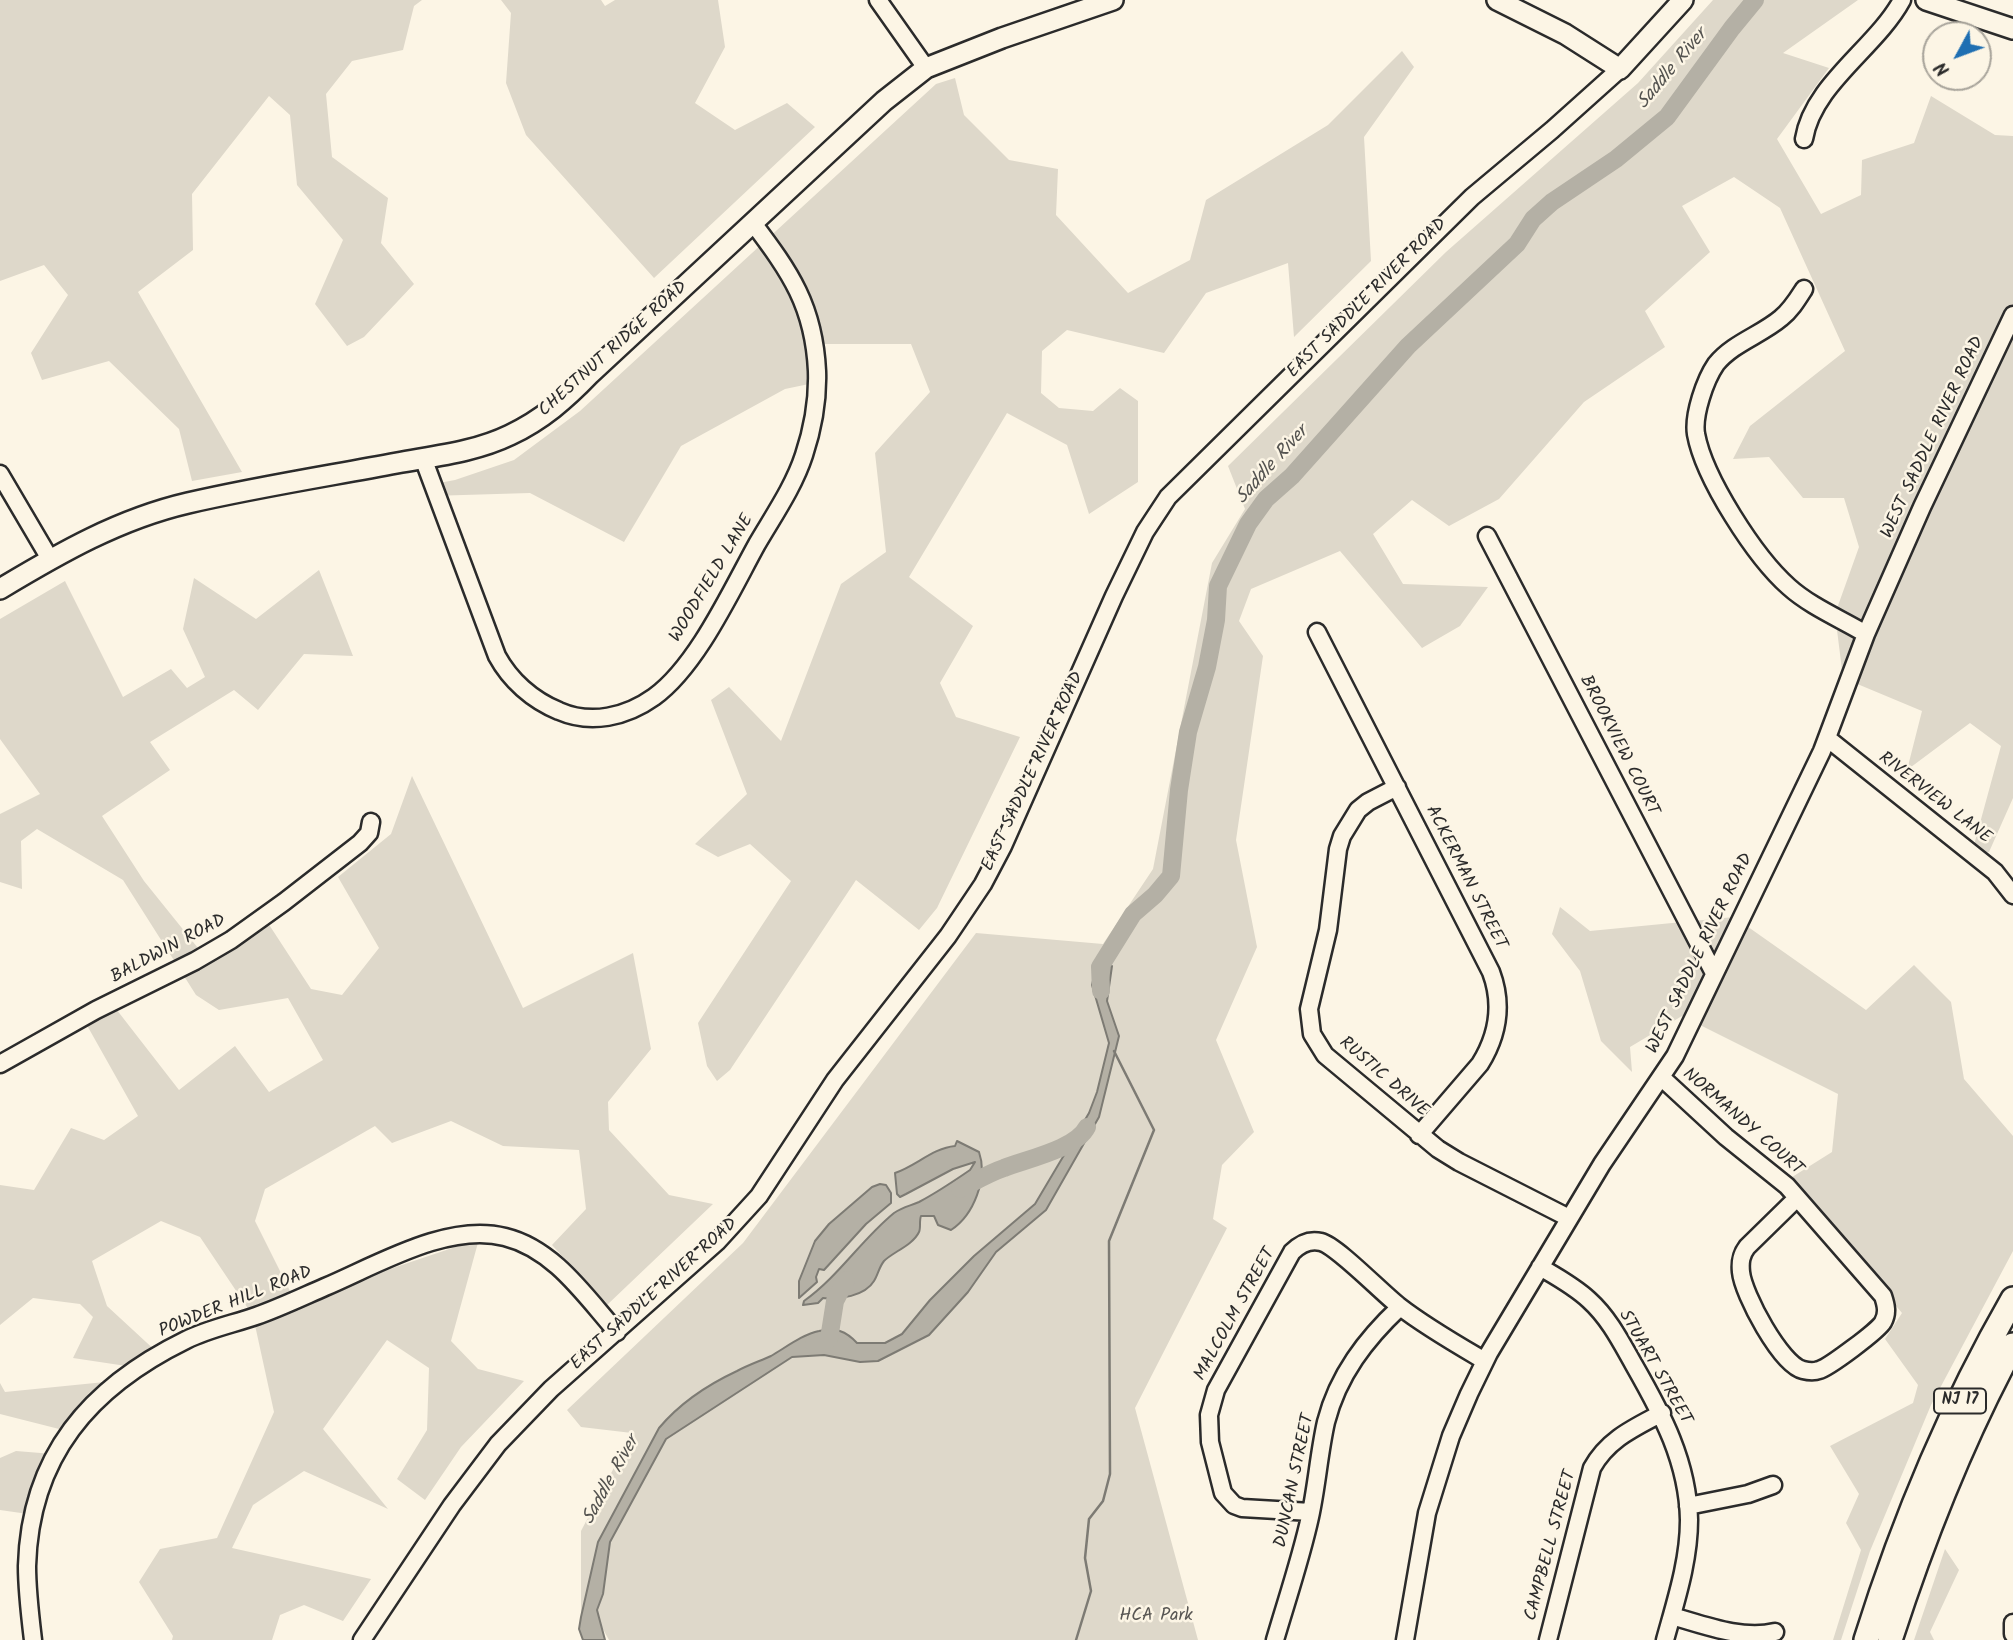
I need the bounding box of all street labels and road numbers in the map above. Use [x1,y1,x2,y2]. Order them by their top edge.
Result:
street label: EAST SADDLE RIVER ROAD [1284,215,1452,383]
street label: CHESTNUT RIDGE ROAD [535,277,693,423]
street label: WEST SADDLE RIVER ROAD [1878,334,1990,542]
street label: WOODFIELD LANE [666,511,760,647]
street label: EAST SADDLE RIVER ROAD [978,669,1090,875]
street label: BROOKVIEW COURT [1573,672,1663,820]
street label: RIVERVIEW LANE [1873,748,1995,850]
street label: ACKERMAN STREET [1419,803,1511,953]
street label: WEST SADDLE RIVER ROAD [1643,850,1759,1058]
street label: BALDWIN ROAD [108,911,230,989]
street label: RUSTIC DRIVE [1334,1033,1432,1123]
street label: NORMANDY COURT [1677,1065,1807,1181]
street label: EAST SADDLE RIVER ROAD [567,1214,743,1376]
street label: MALCOLM STREET [1191,1245,1281,1385]
street label: POWDER HILL ROAD [156,1262,316,1344]
street label: STUART STREET [1612,1307,1696,1429]
road number: NJ 17 [1934,1388,1986,1414]
street label: DUNCAN STREET [1271,1412,1321,1550]
street label: CAMPBELL STREET [1522,1468,1582,1624]

